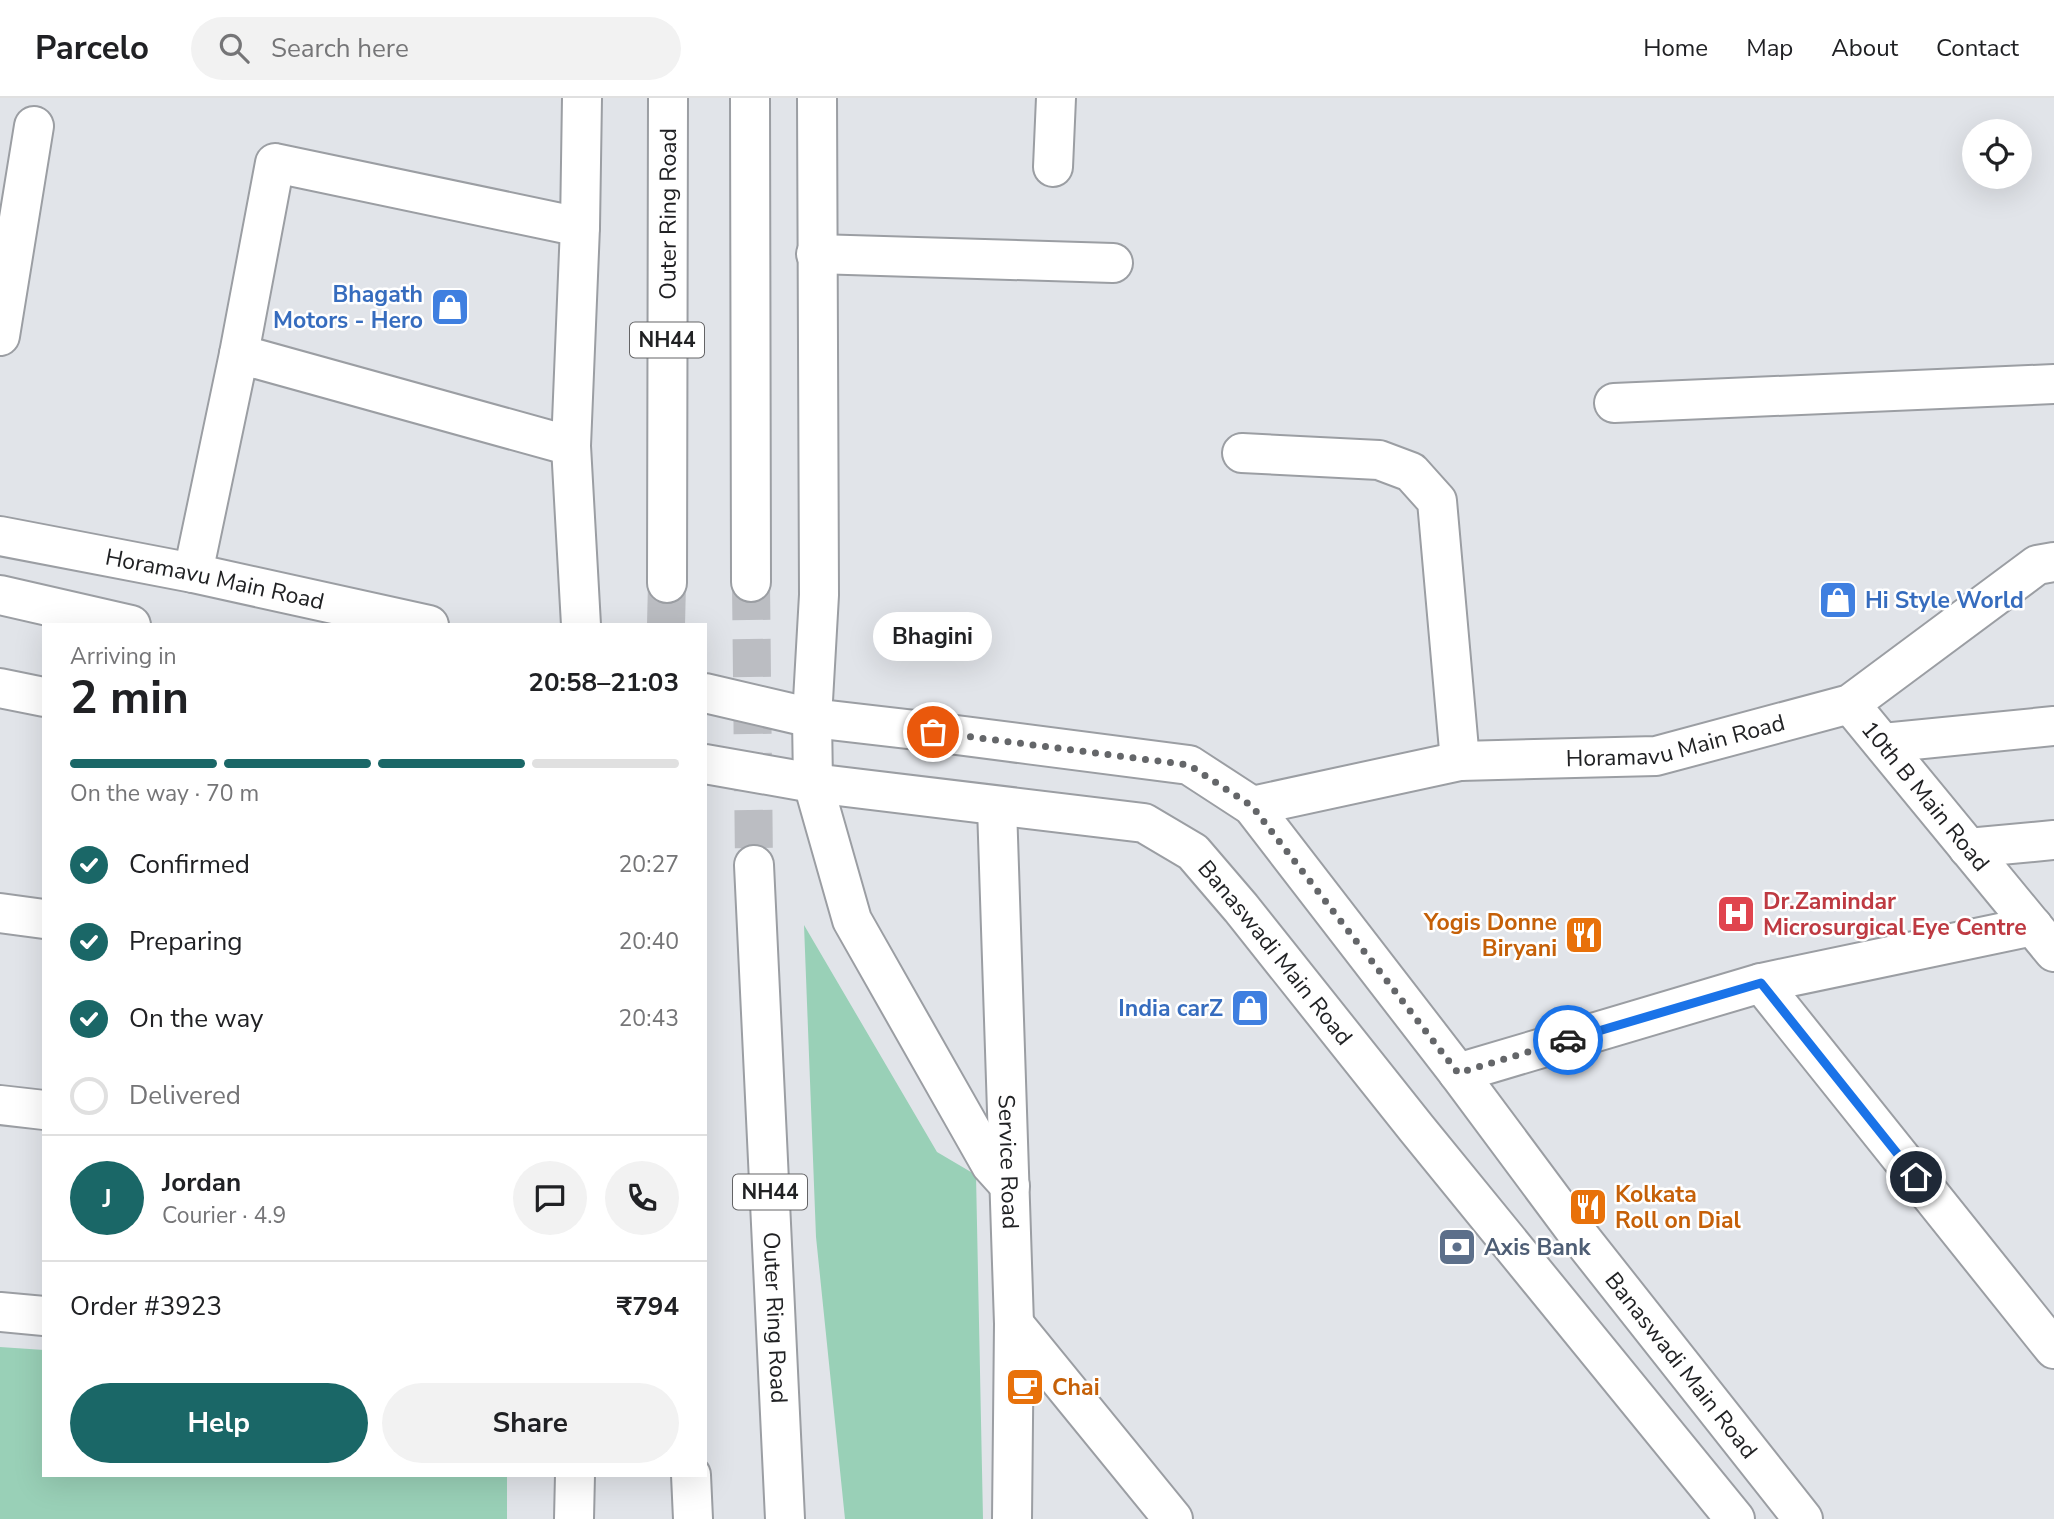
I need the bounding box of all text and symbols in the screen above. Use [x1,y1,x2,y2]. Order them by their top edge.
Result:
search box [191,17,681,80]
text: Parcelo [35,26,149,71]
icon: search [215,29,253,67]
text: Search here [271,31,409,66]
text: Home [1643,32,1708,64]
text: Map [1746,32,1793,64]
text: About [1831,32,1898,64]
text: Contact [1936,32,2019,64]
map controls [1962,119,2032,189]
button: locate [1962,119,2032,189]
street label: Outer Ring Road [652,128,683,300]
place label: Bhagath Motors - Hero [273,279,423,336]
shop icon: Bhagath Motors - Hero [429,286,471,328]
road number: NH44 [630,322,704,358]
street label: Horamavu Main Road [103,541,327,617]
shop icon: Hi Style World [1817,579,1859,621]
place label: Hi Style World [1865,585,2024,616]
callout: Bhagini [874,613,992,662]
text: Bhagini [892,621,973,652]
text: Arriving in [70,641,177,672]
text: 20:58–21:03 [528,665,679,700]
text: 2 min [70,666,189,729]
pin [903,702,963,762]
street label: Horamavu Main Road [1565,707,1788,774]
icon: bag [914,713,952,751]
street label: 10th B Main Road [1855,714,1997,878]
text: On the way · 70 m [70,778,259,809]
icon: check [70,846,108,884]
text: Confirmed [129,847,250,882]
text: 20:27 [619,849,679,880]
street label: Banaswadi Main Road [1191,853,1360,1051]
place label: Dr.Zamindar Microsurgical Eye Centre [1763,886,2027,943]
hospital icon: Dr.Zamindar Microsurgical Eye Centre [1715,893,1757,935]
place label: Yogis Donne Biryani [1423,907,1557,964]
restaurant icon: Yogis Donne Biryani [1563,914,1605,956]
icon: check [70,923,108,961]
text: Preparing [129,924,242,959]
text: 20:40 [619,926,679,957]
shop icon: India carZ [1229,987,1271,1029]
place label: India carZ [1118,993,1223,1024]
icon: check [70,1000,108,1038]
text: On the way [129,1001,263,1036]
text: 20:43 [619,1003,679,1034]
courier [1533,1005,1603,1075]
icon: car [1549,1021,1587,1059]
text: Delivered [129,1078,241,1113]
street label: Service Road [991,1094,1026,1230]
pin [1886,1147,1946,1207]
icon: home [1897,1158,1935,1196]
button: chat [513,1161,587,1235]
button: phone [605,1161,679,1235]
text: Jordan [162,1165,241,1200]
road number: NH44 [733,1174,807,1210]
place label: Kolkata Roll on Dial [1615,1179,1741,1236]
text: J [102,1181,112,1216]
restaurant icon: Kolkata Roll on Dial [1567,1186,1609,1228]
text: Courier · 4.9 [162,1200,286,1231]
bank icon: Axis Bank [1436,1226,1478,1268]
street label: Outer Ring Road [756,1231,795,1404]
place label: Axis Bank [1484,1232,1591,1263]
street label: Banaswadi Main Road [1598,1265,1765,1465]
text: Order #3923 [70,1289,222,1324]
text: ₹794 [617,1289,679,1324]
cafe icon: Chai [1004,1366,1046,1408]
place label: Chai [1052,1372,1100,1403]
button: Help [70,1383,368,1463]
button: Share [382,1383,679,1463]

